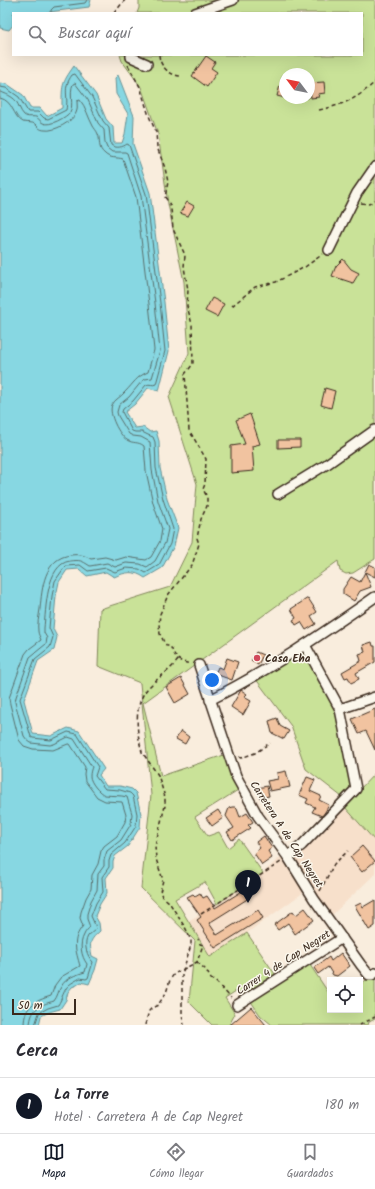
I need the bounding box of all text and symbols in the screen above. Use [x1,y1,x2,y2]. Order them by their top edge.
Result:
search box [12,12,363,56]
text: Buscar aquí [58,22,131,46]
icon: search [26,23,48,45]
north arrow [279,68,315,104]
place label: Casa Eha [265,650,311,668]
marker: Casa Eha [252,653,262,663]
your location [202,670,222,690]
street label: Carretera A de Cap Negret [245,778,328,892]
pin: 1 [235,870,261,903]
street label: Carrer 4 de Cap Negret [233,925,335,1000]
map controls [327,977,363,1013]
button: locate [327,977,363,1013]
scale bar [12,997,76,1016]
text: 50 m [18,997,43,1015]
text: Cerca [16,1038,58,1065]
text: La Torre [54,1083,109,1107]
text: 1 [27,1095,31,1116]
text: 180 m [325,1095,359,1116]
text: Hotel · Carretera A de Cap Negret [54,1107,243,1128]
tab: Mapa [42,1141,66,1183]
tab: Cómo llegar [149,1141,203,1183]
tab: Guardados [287,1141,333,1183]

